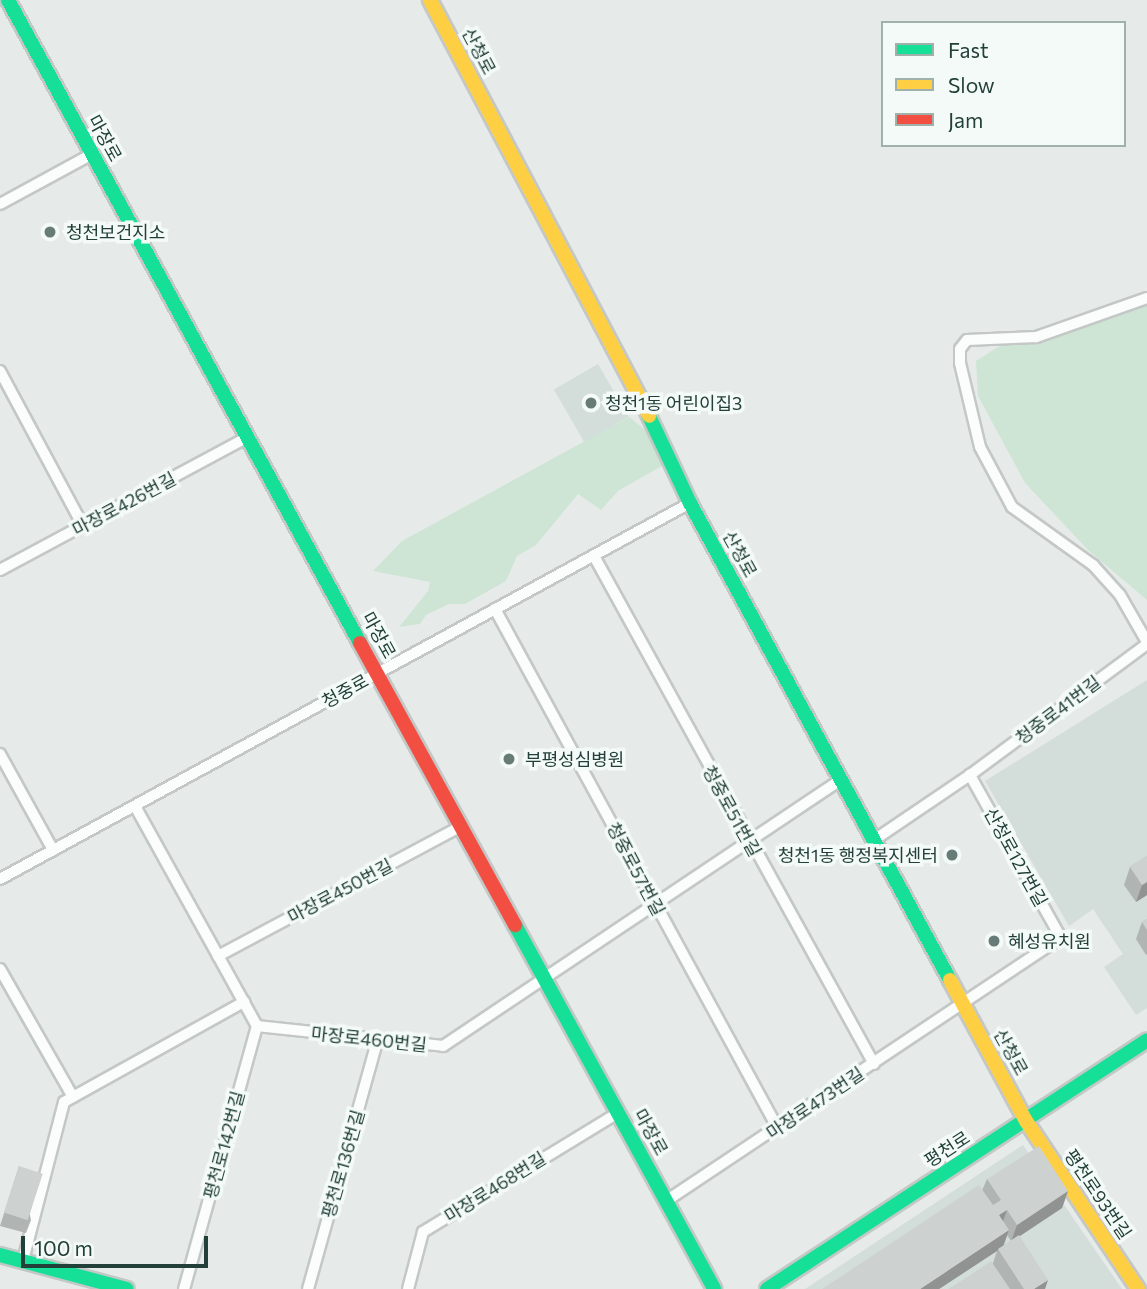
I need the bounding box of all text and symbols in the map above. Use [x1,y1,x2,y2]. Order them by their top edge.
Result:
legend [881,21,1126,147]
street label: 산청로 [458,24,500,78]
text: Fast [948,37,989,62]
text: Slow [948,72,995,97]
text: Jam [948,107,983,132]
street label: 마장로 [84,111,126,165]
place label: 청천보건지소 [66,221,165,243]
marker: 청천보건지소 [40,222,60,242]
place label: 청천1동 어린이집3 [605,392,742,414]
marker: 청천1동 어린이집3 [583,395,599,411]
street label: 마장로426번길 [69,468,179,540]
street label: 산청로 [719,527,761,581]
street label: 마장로 [358,608,400,662]
street label: 청중로 [318,670,372,712]
street label: 청중로41번길 [1011,671,1105,749]
place label: 부평성심병원 [525,748,624,770]
marker: 부평성심병원 [499,749,519,769]
street label: 청중로51번길 [698,762,766,860]
street label: 산청로127번길 [980,804,1052,910]
street label: 청중로57번길 [602,819,670,919]
place label: 청천1동 행정복지센터 [778,844,938,866]
marker: 청천1동 행정복지센터 [944,847,960,863]
street label: 마장로450번길 [284,854,396,928]
place label: 혜성유치원 [1008,930,1091,952]
marker: 혜성유치원 [986,933,1002,949]
street label: 마장로460번길 [310,1022,428,1056]
street label: 산청로 [990,1025,1032,1079]
street label: 마장로473번길 [762,1062,868,1144]
street label: 평천로142번길 [199,1089,249,1201]
street label: 마장로 [630,1105,672,1159]
street label: 평천로136번길 [317,1107,369,1221]
street label: 평천로 [920,1126,974,1172]
street label: 평천로93번길 [1060,1145,1136,1243]
street label: 마장로468번길 [440,1147,550,1227]
scale bar [24,1222,212,1266]
text: 100 m [34,1235,93,1260]

